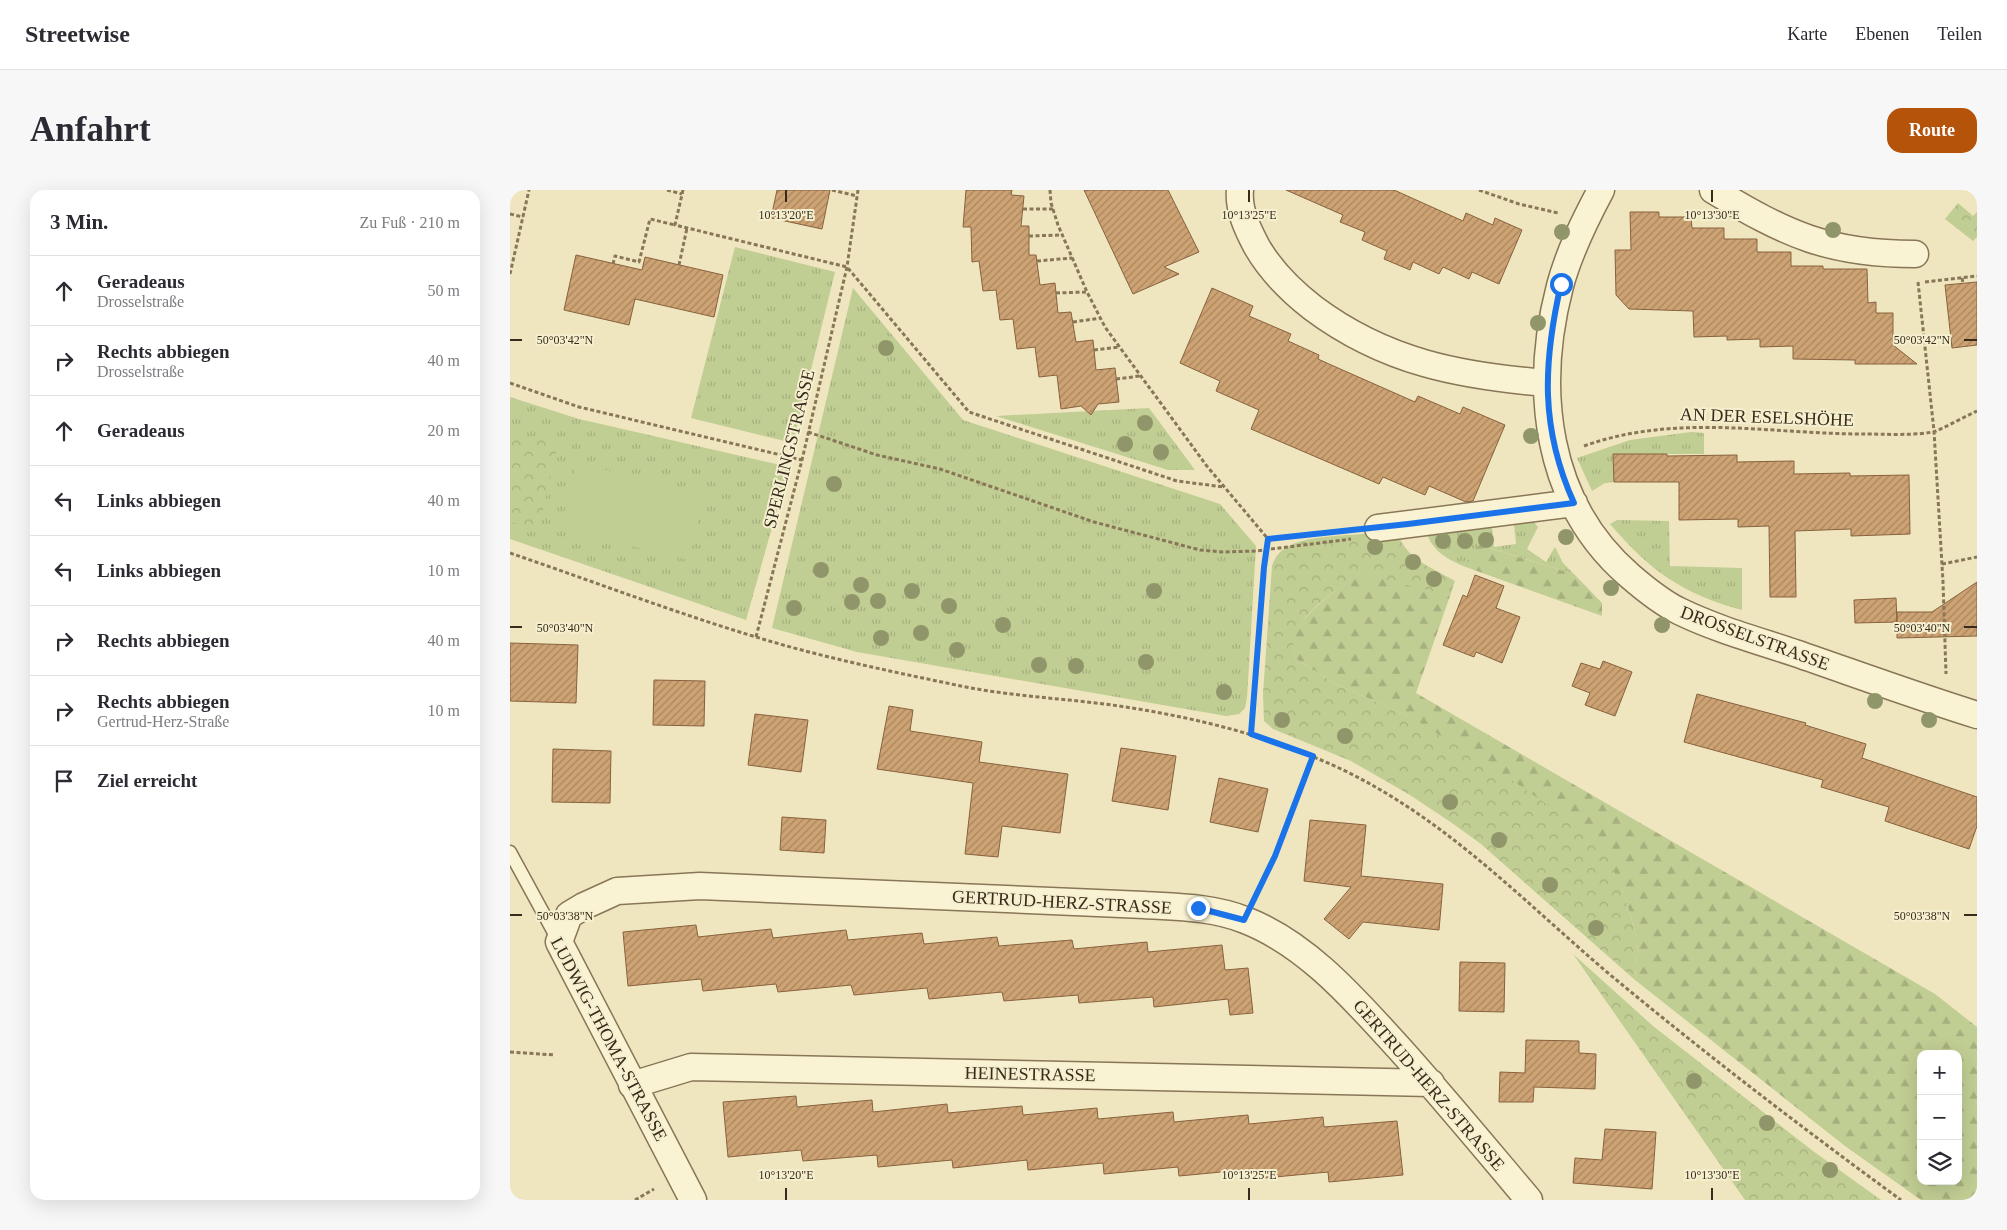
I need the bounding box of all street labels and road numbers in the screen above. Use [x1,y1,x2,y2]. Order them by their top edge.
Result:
street label: SPERLINGSTRASSE [760,367,818,531]
street label: AN DER ESELSHÖHE [1680,404,1854,430]
street label: DROSSELSTRASSE [1678,602,1832,674]
street label: GERTRUD-HERZ-STRASSE [952,886,1172,918]
street label: LUDWIG-THOMA-STRASSE [547,934,671,1144]
street label: GERTRUD-HERZ-STRASSE [1349,995,1509,1175]
street label: HEINESTRASSE [964,1063,1096,1085]

